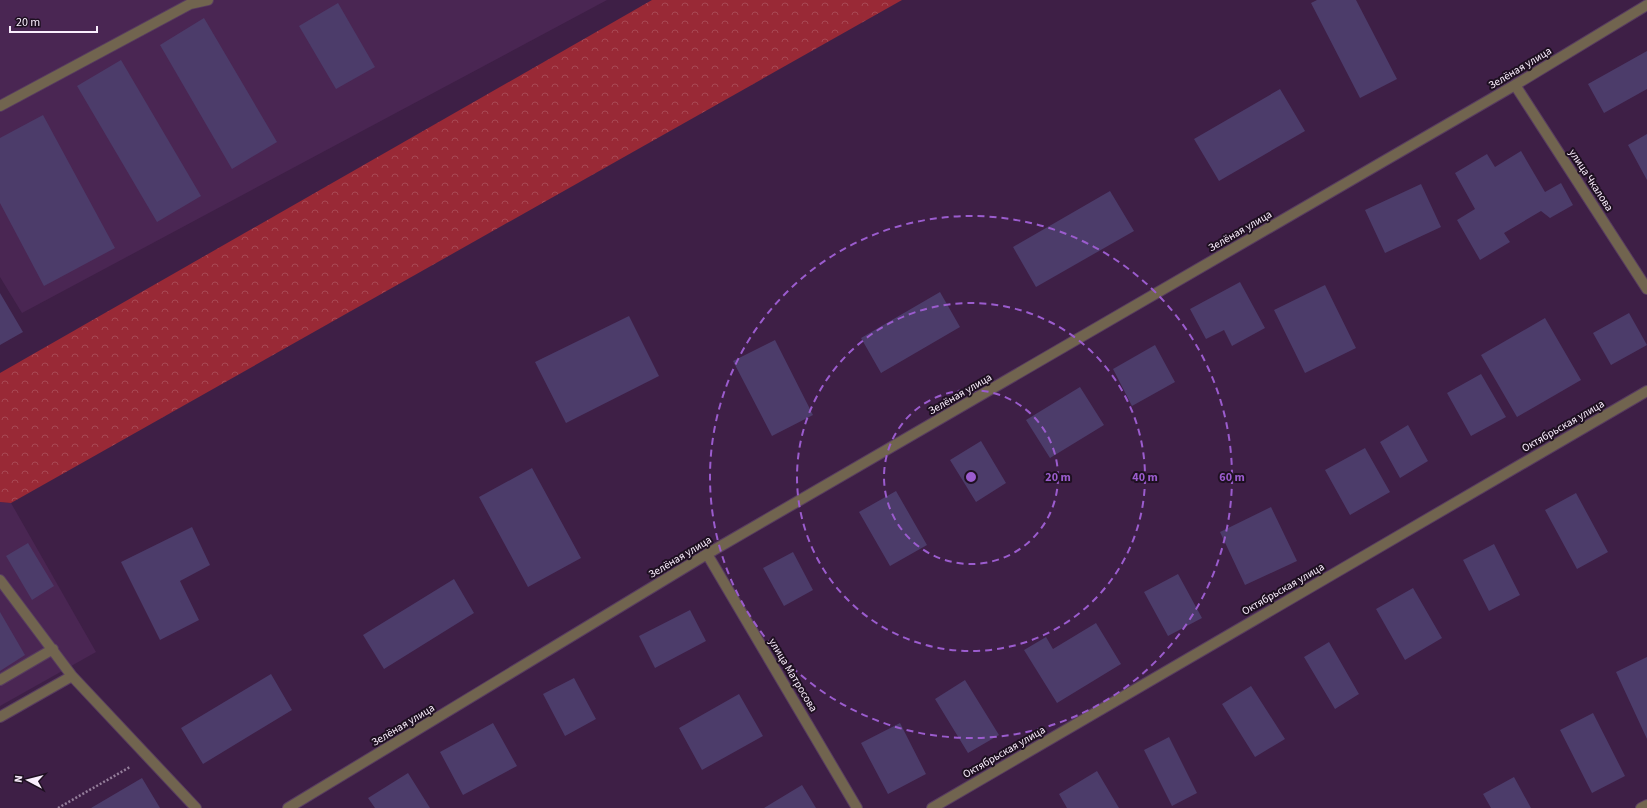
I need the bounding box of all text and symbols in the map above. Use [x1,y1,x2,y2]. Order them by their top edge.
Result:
scale bar [10,8,97,34]
text: 20 m [16,14,40,31]
street label: Зелёная улица [1486,43,1554,93]
street label: улица Чкалова [1565,146,1617,214]
street label: Зелёная улица [1205,207,1275,255]
street label: Зелёная улица [925,370,995,418]
street label: Октябрьская улица [1519,396,1607,456]
text: 20 m [1045,469,1071,486]
text: 40 m [1132,469,1158,486]
text: 60 m [1219,469,1245,486]
centre of rings [964,470,978,484]
street label: Зелёная улица [646,532,714,582]
street label: Октябрьская улица [1239,559,1327,619]
street label: улица Матросова [765,635,821,715]
street label: Зелёная улица [369,700,437,750]
street label: Октябрьская улица [960,722,1048,782]
north arrow [8,760,48,800]
text: N [11,774,26,783]

